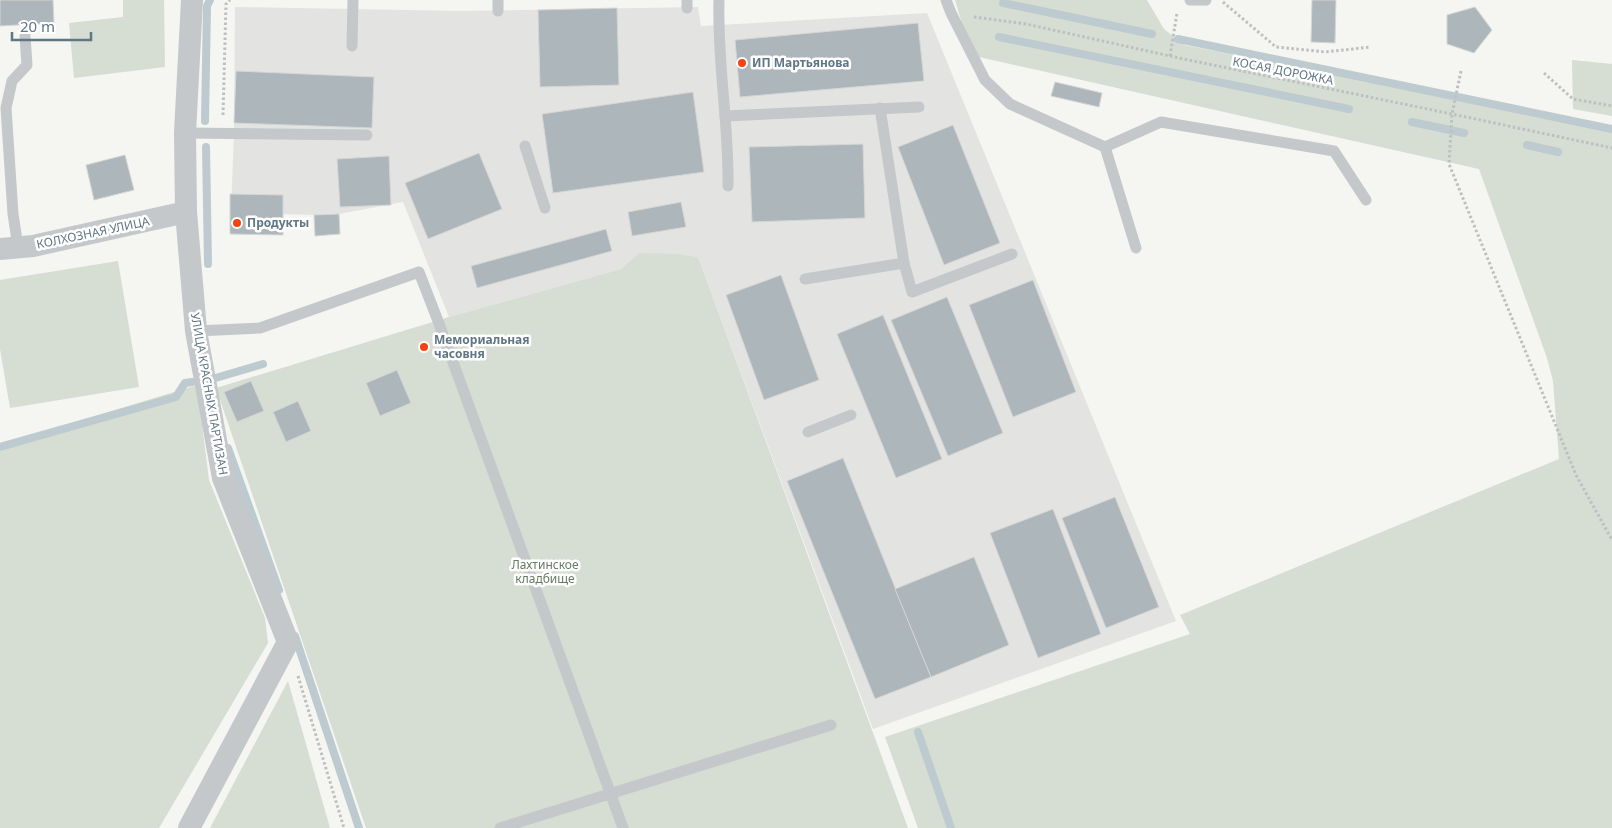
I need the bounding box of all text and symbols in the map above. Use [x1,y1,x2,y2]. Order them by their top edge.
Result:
scale bar [12,10,91,42]
text: 20 m [20,16,55,36]
street label: КОСАЯ ДОРОЖКА [1231,52,1335,89]
place label: ИП Мартьянова [752,54,850,71]
marker: ИП Мартьянова [736,57,748,69]
street label: КОЛХОЗНАЯ УЛИЦА [35,212,151,253]
place label: Продукты [247,214,309,231]
marker: Продукты [231,217,243,229]
street label: УЛИЦА КРАСНЫХ ПАРТИЗАН [187,311,232,477]
place label: Мемориальная часовня [434,331,530,362]
marker: Мемориальная часовня [418,341,430,353]
park label: Лахтинское кладбище [511,556,579,587]

